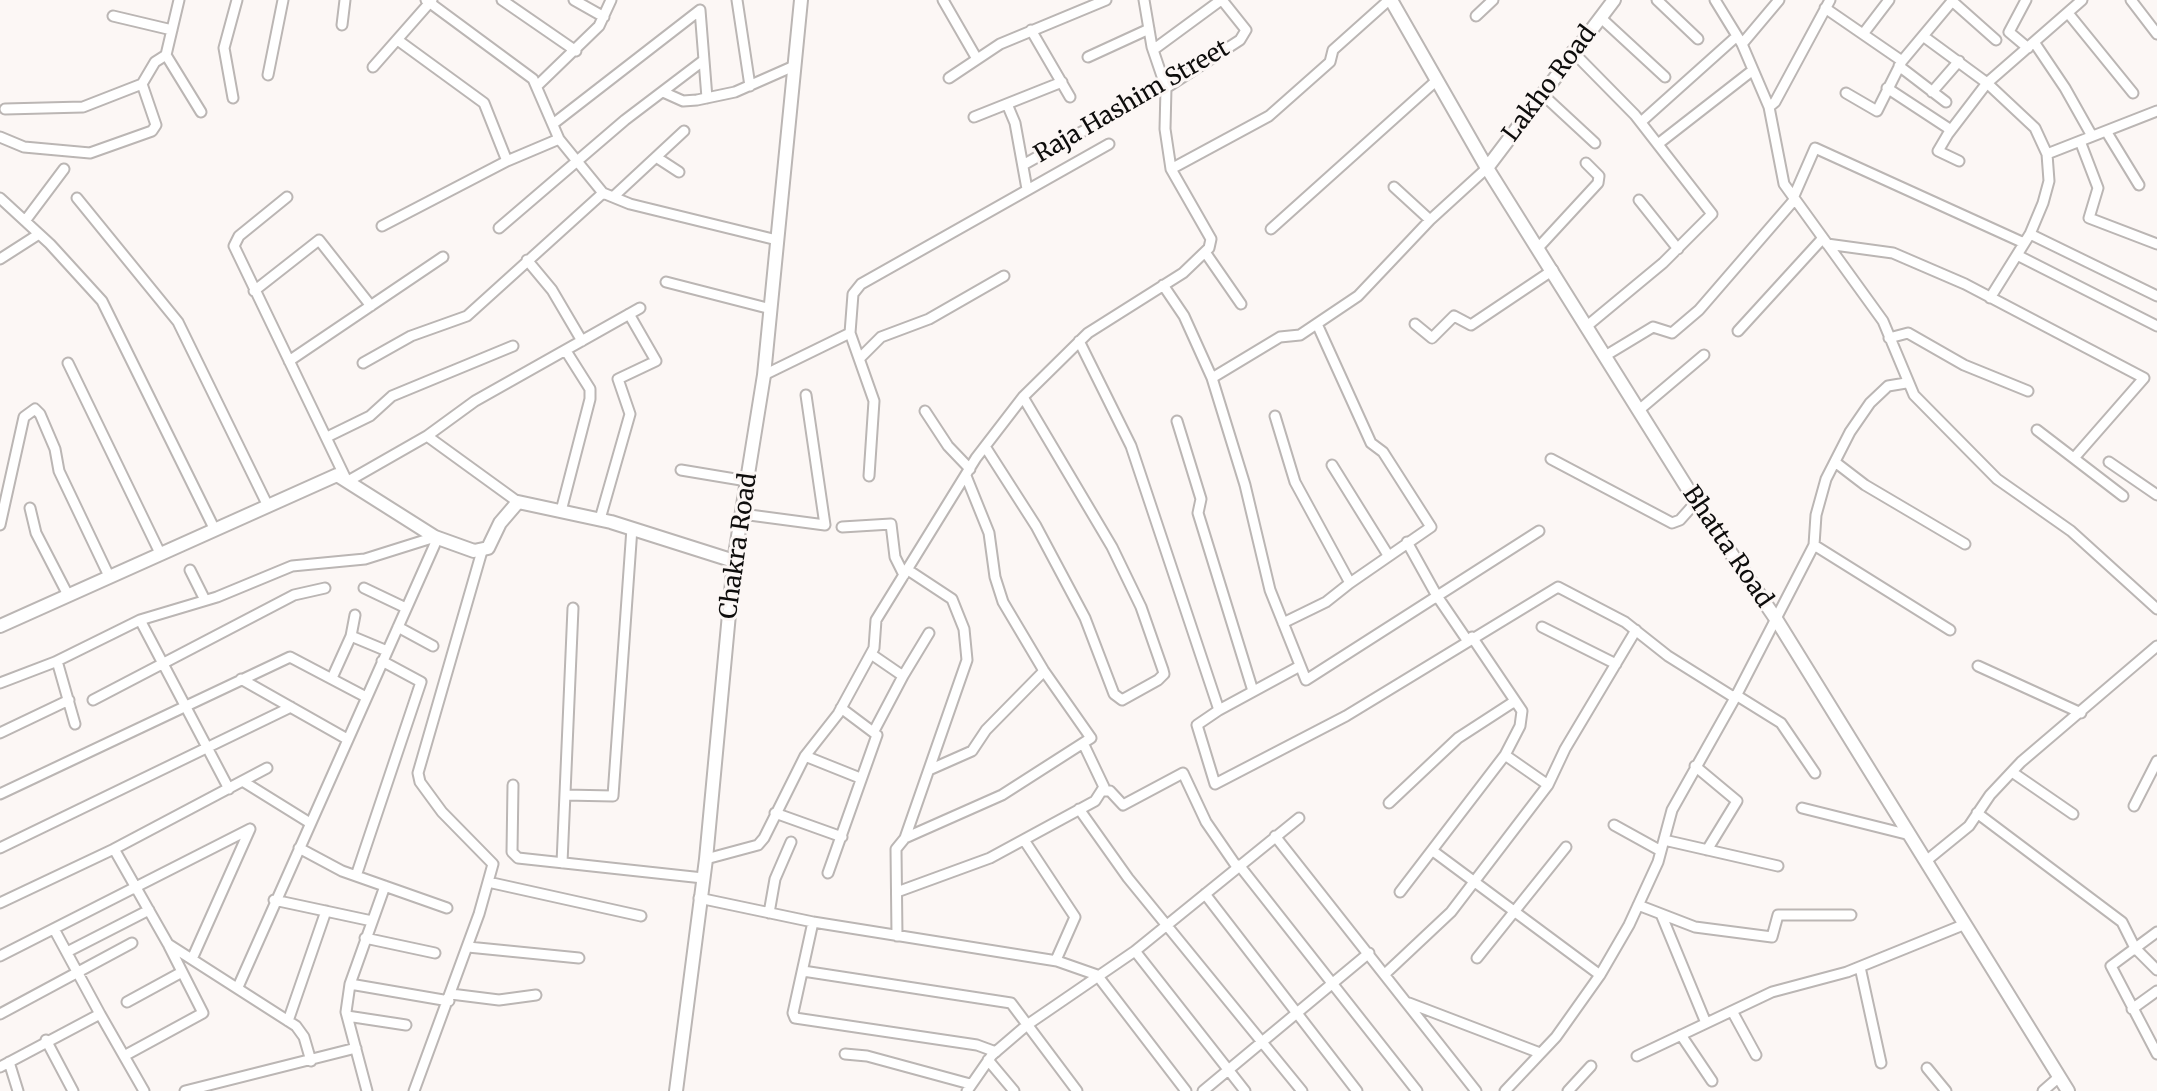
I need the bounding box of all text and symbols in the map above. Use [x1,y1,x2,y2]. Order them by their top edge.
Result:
street label: Lakho Road [1497,21,1603,147]
street label: Raja Hashim Street [1029,34,1235,170]
street label: Chakra Road [715,471,763,621]
street label: Bhatta Road [1676,481,1778,613]

